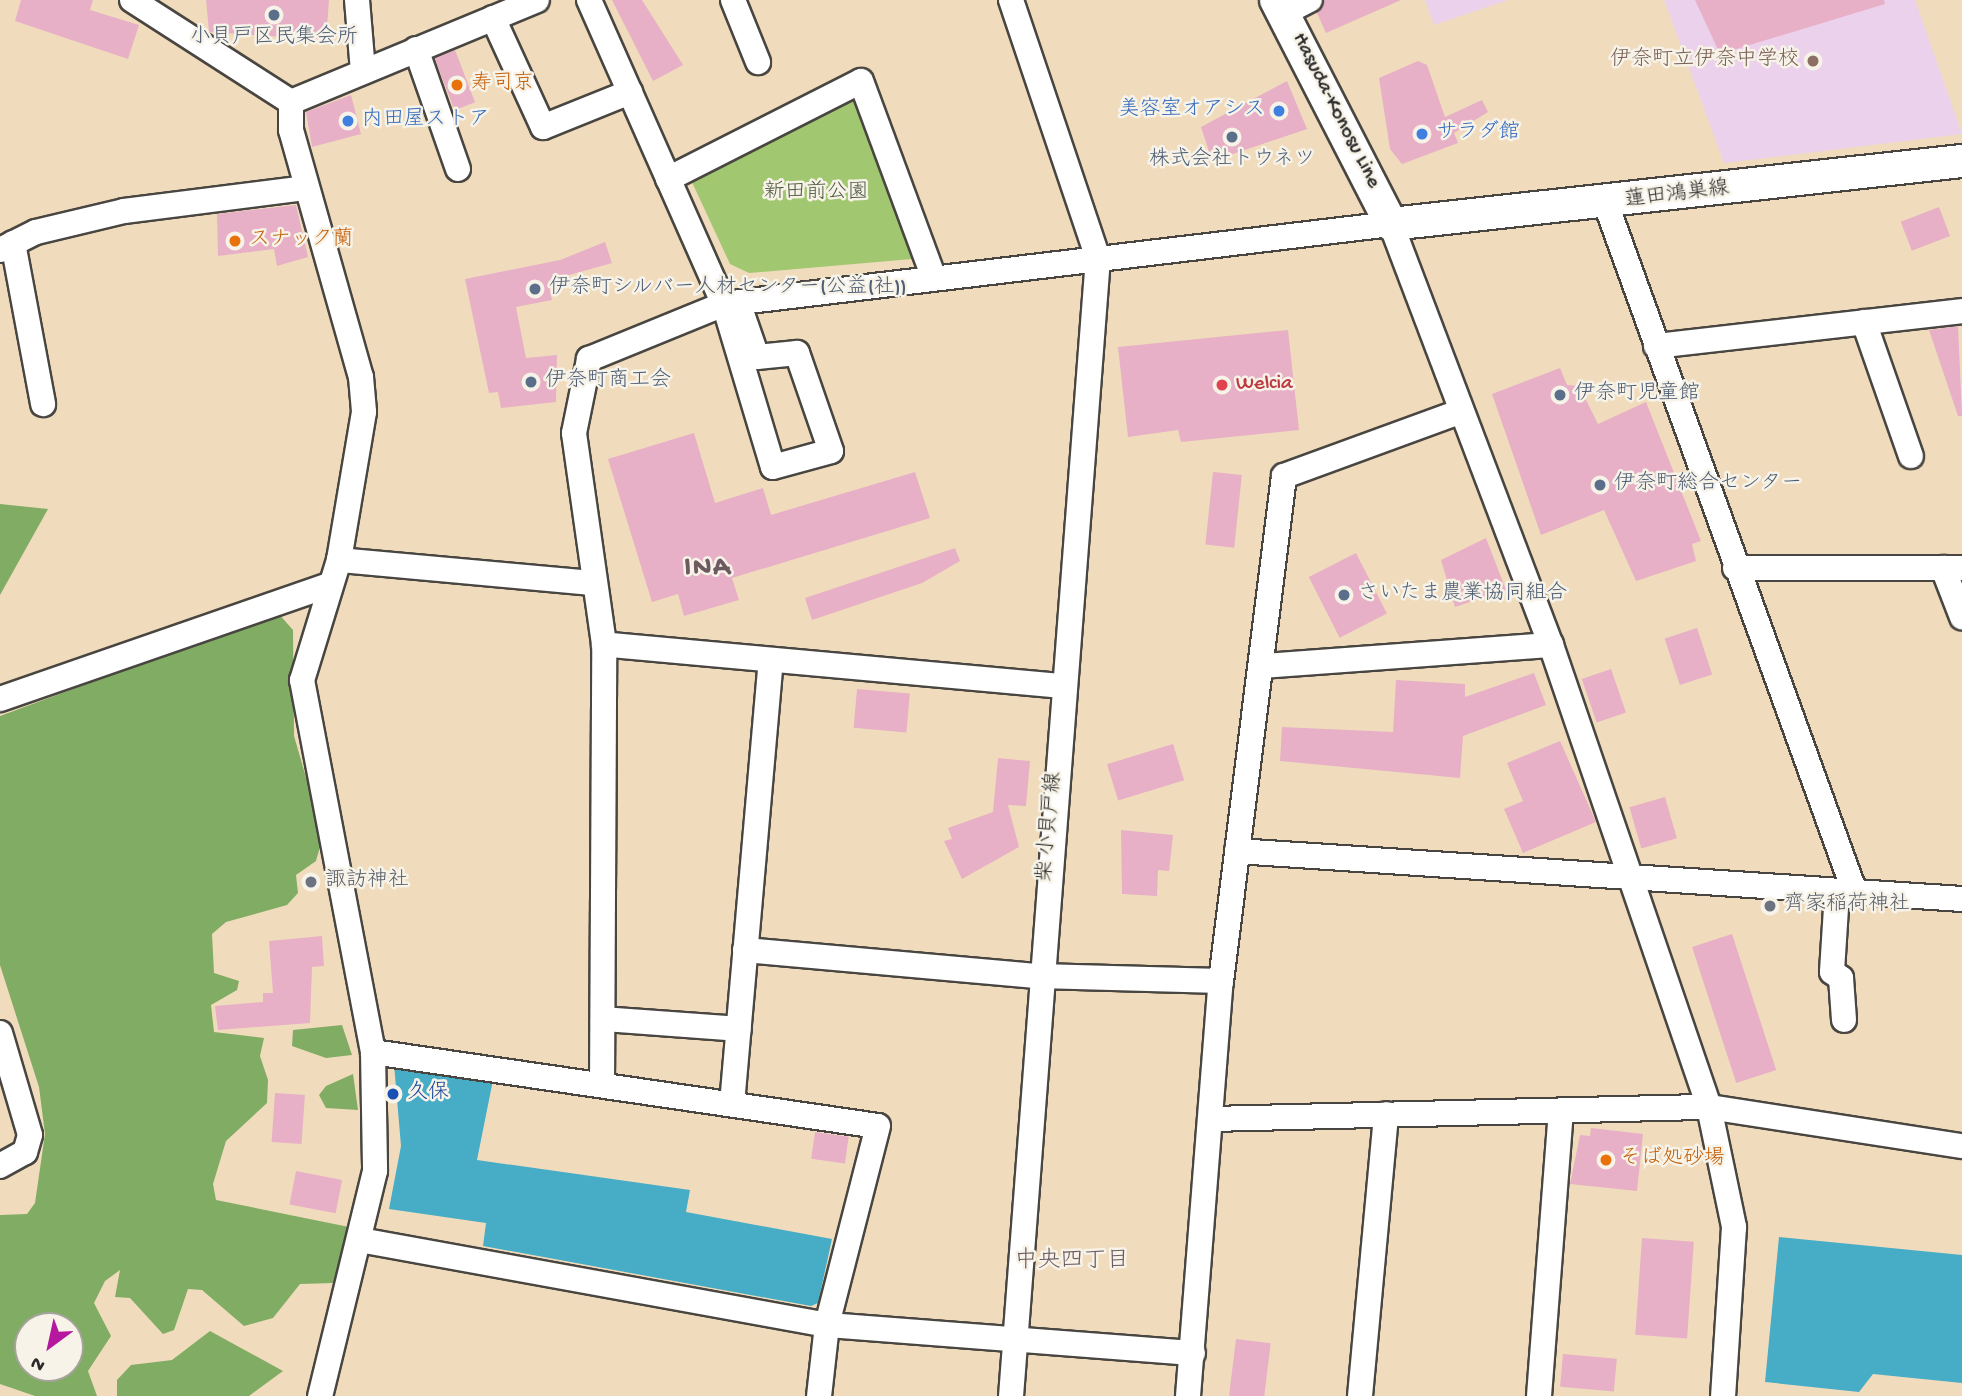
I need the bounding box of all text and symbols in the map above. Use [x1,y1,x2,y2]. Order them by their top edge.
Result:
marker: 小貝戸区民集会所 [266,7,282,23]
place label: 小貝戸区民集会所 [190,26,358,52]
street label: Hasuda-Konosu Line [1285,29,1385,193]
place label: 伊奈町立伊奈中学校 [1610,48,1799,74]
marker: 伊奈町立伊奈中学校 [1805,53,1821,69]
place label: 寿司京 [471,72,534,98]
marker: 寿司京 [449,77,465,93]
place label: 美容室オアシス [1118,98,1265,124]
marker: 美容室オアシス [1271,103,1287,119]
place label: 内田屋ストア [362,108,488,134]
marker: 内田屋ストア [340,113,356,129]
place label: サラダ館 [1436,121,1520,147]
marker: サラダ館 [1414,126,1430,142]
marker: 株式会社トウネツ [1224,129,1240,145]
place label: 株式会社トウネツ [1148,148,1316,174]
street label: 蓮田鴻巣線 [1623,177,1731,215]
park label: 新田前公園 [764,181,868,207]
place label: スナック蘭 [249,228,354,254]
marker: スナック蘭 [227,233,243,249]
place label: 伊奈町シルバー人材センター(公益(社)) [549,276,909,302]
marker: 伊奈町シルバー人材センター(公益(社)) [527,281,543,297]
place label: 伊奈町商工会 [545,369,671,395]
place label: Welcia [1236,372,1293,398]
marker: 伊奈町商工会 [523,374,539,390]
marker: Welcia [1214,377,1230,393]
place label: 伊奈町児童館 [1574,382,1700,408]
marker: 伊奈町児童館 [1552,387,1568,403]
place label: 伊奈町総合センター [1614,472,1803,498]
marker: 伊奈町総合センター [1592,477,1608,493]
district label: INA [685,552,731,586]
place label: さいたま農業協同組合 [1358,582,1568,608]
marker: さいたま農業協同組合 [1336,587,1352,603]
street label: 柴 小貝戸線 [1034,771,1068,883]
place label: 諏訪神社 [325,869,409,895]
marker: 諏訪神社 [303,874,319,890]
place label: 齊家稲荷神社 [1784,893,1910,919]
marker: 齊家稲荷神社 [1762,898,1778,914]
place label: 久保 [407,1081,449,1107]
marker: 久保 [385,1086,401,1102]
place label: そば処砂場 [1620,1147,1725,1173]
marker: そば処砂場 [1598,1152,1614,1168]
district label: 中央四丁目 [1015,1248,1129,1276]
north arrow [14,1312,84,1382]
text: N [27,1350,50,1376]

